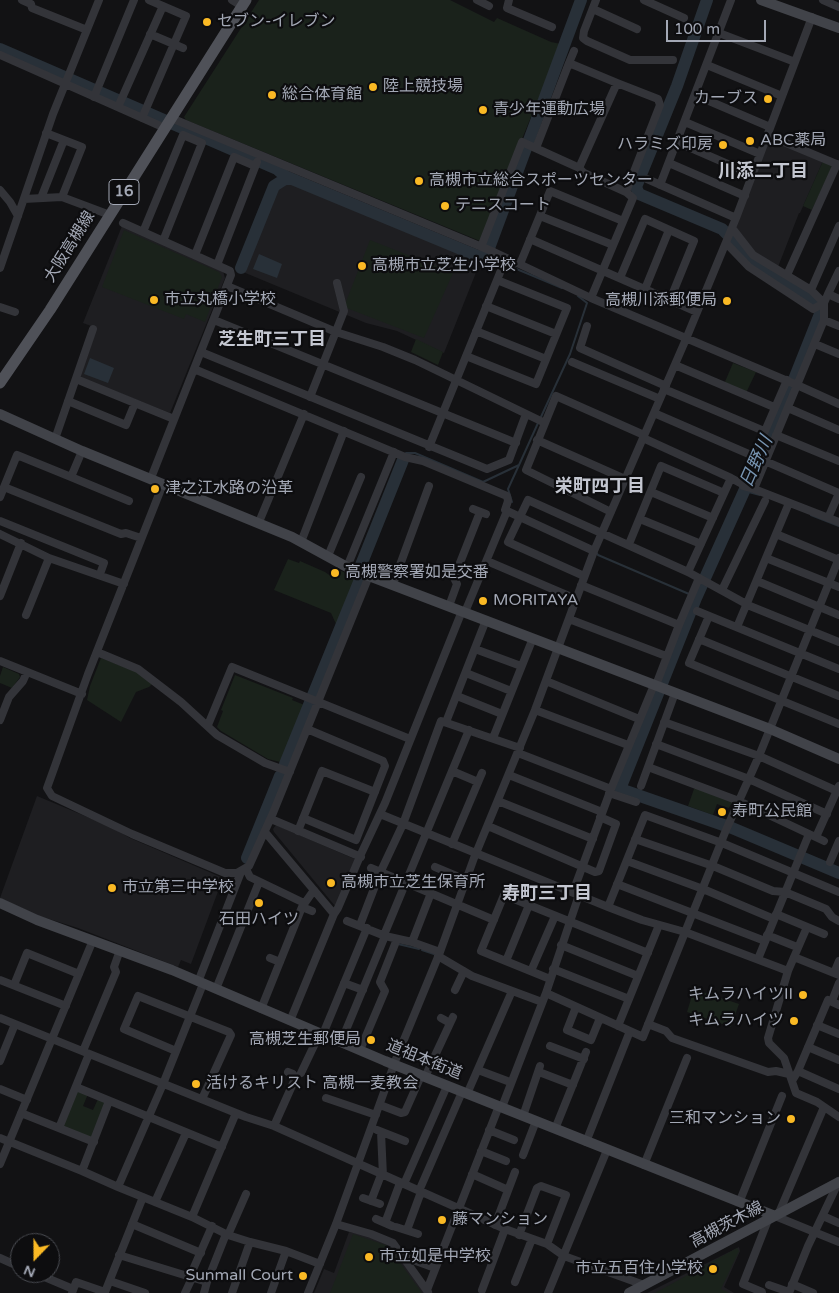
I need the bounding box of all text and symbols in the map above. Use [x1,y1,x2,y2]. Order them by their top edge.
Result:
scale bar [669,10,769,42]
place label: セブン-イレブン [217,12,336,32]
marker: セブン-イレブン [201,16,213,28]
text: 100 m [674,20,720,38]
place label: 陸上競技場 [383,77,463,97]
marker: 陸上競技場 [367,81,379,93]
place label: 総合体育館 [282,85,362,105]
marker: 総合体育館 [266,89,278,101]
place label: カーブス [694,89,758,109]
marker: カーブス [762,93,774,105]
place label: 青少年運動広場 [493,100,605,120]
marker: 青少年運動広場 [477,104,489,116]
place label: ABC薬局 [760,131,826,151]
place label: ハラミズ印房 [617,135,713,155]
marker: ABC薬局 [744,135,756,147]
marker: ハラミズ印房 [717,139,729,151]
district label: 川添二丁目 [718,161,808,183]
place label: 高槻市立総合スポーツセンター [429,171,653,191]
marker: 高槻市立総合スポーツセンター [413,175,425,187]
road number: 16 [109,180,139,204]
place label: テニスコート [455,196,551,216]
marker: テニスコート [439,200,451,212]
street label: 大阪高槻線 [41,208,99,286]
place label: 高槻市立芝生小学校 [372,256,516,276]
marker: 高槻市立芝生小学校 [356,260,368,272]
place label: 市立丸橋小学校 [164,290,276,310]
place label: 高槻川添郵便局 [605,291,717,311]
marker: 市立丸橋小学校 [148,294,160,306]
marker: 高槻川添郵便局 [721,295,733,307]
district label: 芝生町三丁目 [218,329,326,351]
water label: 日野川 [736,433,778,491]
district label: 栄町四丁目 [555,476,645,498]
place label: 津之江水路の沿革 [165,479,293,499]
marker: 津之江水路の沿革 [149,483,161,495]
place label: 高槻警察署如是交番 [345,563,489,583]
marker: 高槻警察署如是交番 [329,567,341,579]
place label: MORITAYA [493,591,578,611]
marker: MORITAYA [477,595,489,607]
place label: 寿町公民館 [732,802,812,822]
marker: 寿町公民館 [716,806,728,818]
place label: 高槻市立芝生保育所 [341,873,485,893]
marker: 高槻市立芝生保育所 [325,877,337,889]
place label: 市立第三中学校 [122,878,234,898]
marker: 市立第三中学校 [106,882,118,894]
district label: 寿町三丁目 [502,883,592,905]
marker: 石田ハイツ [253,897,265,909]
place label: 石田ハイツ [219,910,299,930]
place label: キムラハイツII [688,985,793,1005]
marker: キムラハイツII [797,989,809,1001]
place label: キムラハイツ [688,1011,784,1031]
marker: キムラハイツ [788,1015,800,1027]
place label: 高槻芝生郵便局 [249,1030,361,1050]
marker: 高槻芝生郵便局 [365,1034,377,1046]
street label: 道祖本街道 [383,1036,465,1084]
place label: 活けるキリスト 高槻一麦教会 [206,1074,418,1094]
marker: 活けるキリスト 高槻一麦教会 [190,1078,202,1090]
place label: 三和マンション [669,1109,781,1129]
marker: 三和マンション [785,1113,797,1125]
street label: 高槻茨木線 [687,1198,767,1252]
place label: 藤マンション [452,1210,548,1230]
marker: 藤マンション [436,1214,448,1226]
north arrow [10,1233,60,1283]
place label: 市立如是中学校 [379,1247,491,1267]
marker: 市立如是中学校 [363,1251,375,1263]
place label: 市立五百住小学校 [575,1259,703,1279]
text: N [21,1261,38,1281]
marker: 市立五百住小学校 [707,1263,719,1275]
place label: Sunmall Court [185,1266,293,1286]
marker: Sunmall Court [297,1270,309,1282]

